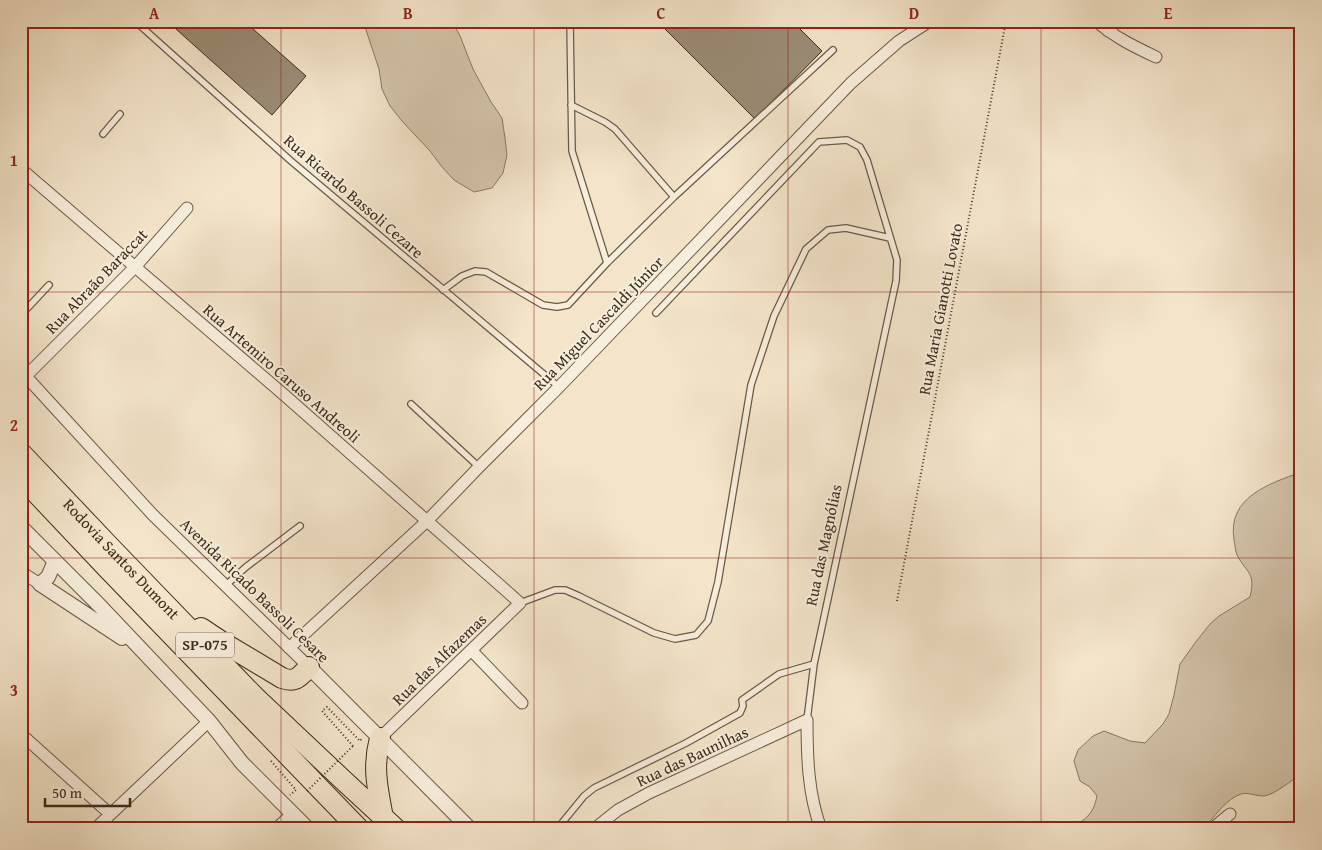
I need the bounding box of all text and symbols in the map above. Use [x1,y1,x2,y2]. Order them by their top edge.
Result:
text: A [149,1,160,25]
text: B [403,1,413,25]
text: C [656,1,666,25]
text: D [909,1,919,25]
text: E [1164,1,1173,25]
street label: Rua Ricardo Bassoli Cezare [279,128,429,264]
text: 1 [10,148,18,172]
street label: Rua Maria Gianotti Lovato [912,221,968,397]
street label: Rua Abraão Baraccat [39,223,153,339]
street label: Rua Miguel Cascaldi Júnior [527,250,669,396]
street label: Rua Artemiro Caruso Andreoli [198,298,366,449]
text: 2 [10,413,18,437]
street label: Rua das Magnólias [798,482,848,608]
street label: Rodovia Santos Dumont [58,493,186,625]
street label: Avenida Ricado Bassoli Cesare [175,512,335,668]
street label: Rua das Alfazemas [386,608,492,710]
road number: SP-075 [176,632,234,658]
text: 3 [10,678,18,702]
street label: Rua das Baunilhas [632,720,752,792]
scale bar [45,775,130,807]
text: 50 m [52,782,83,803]

